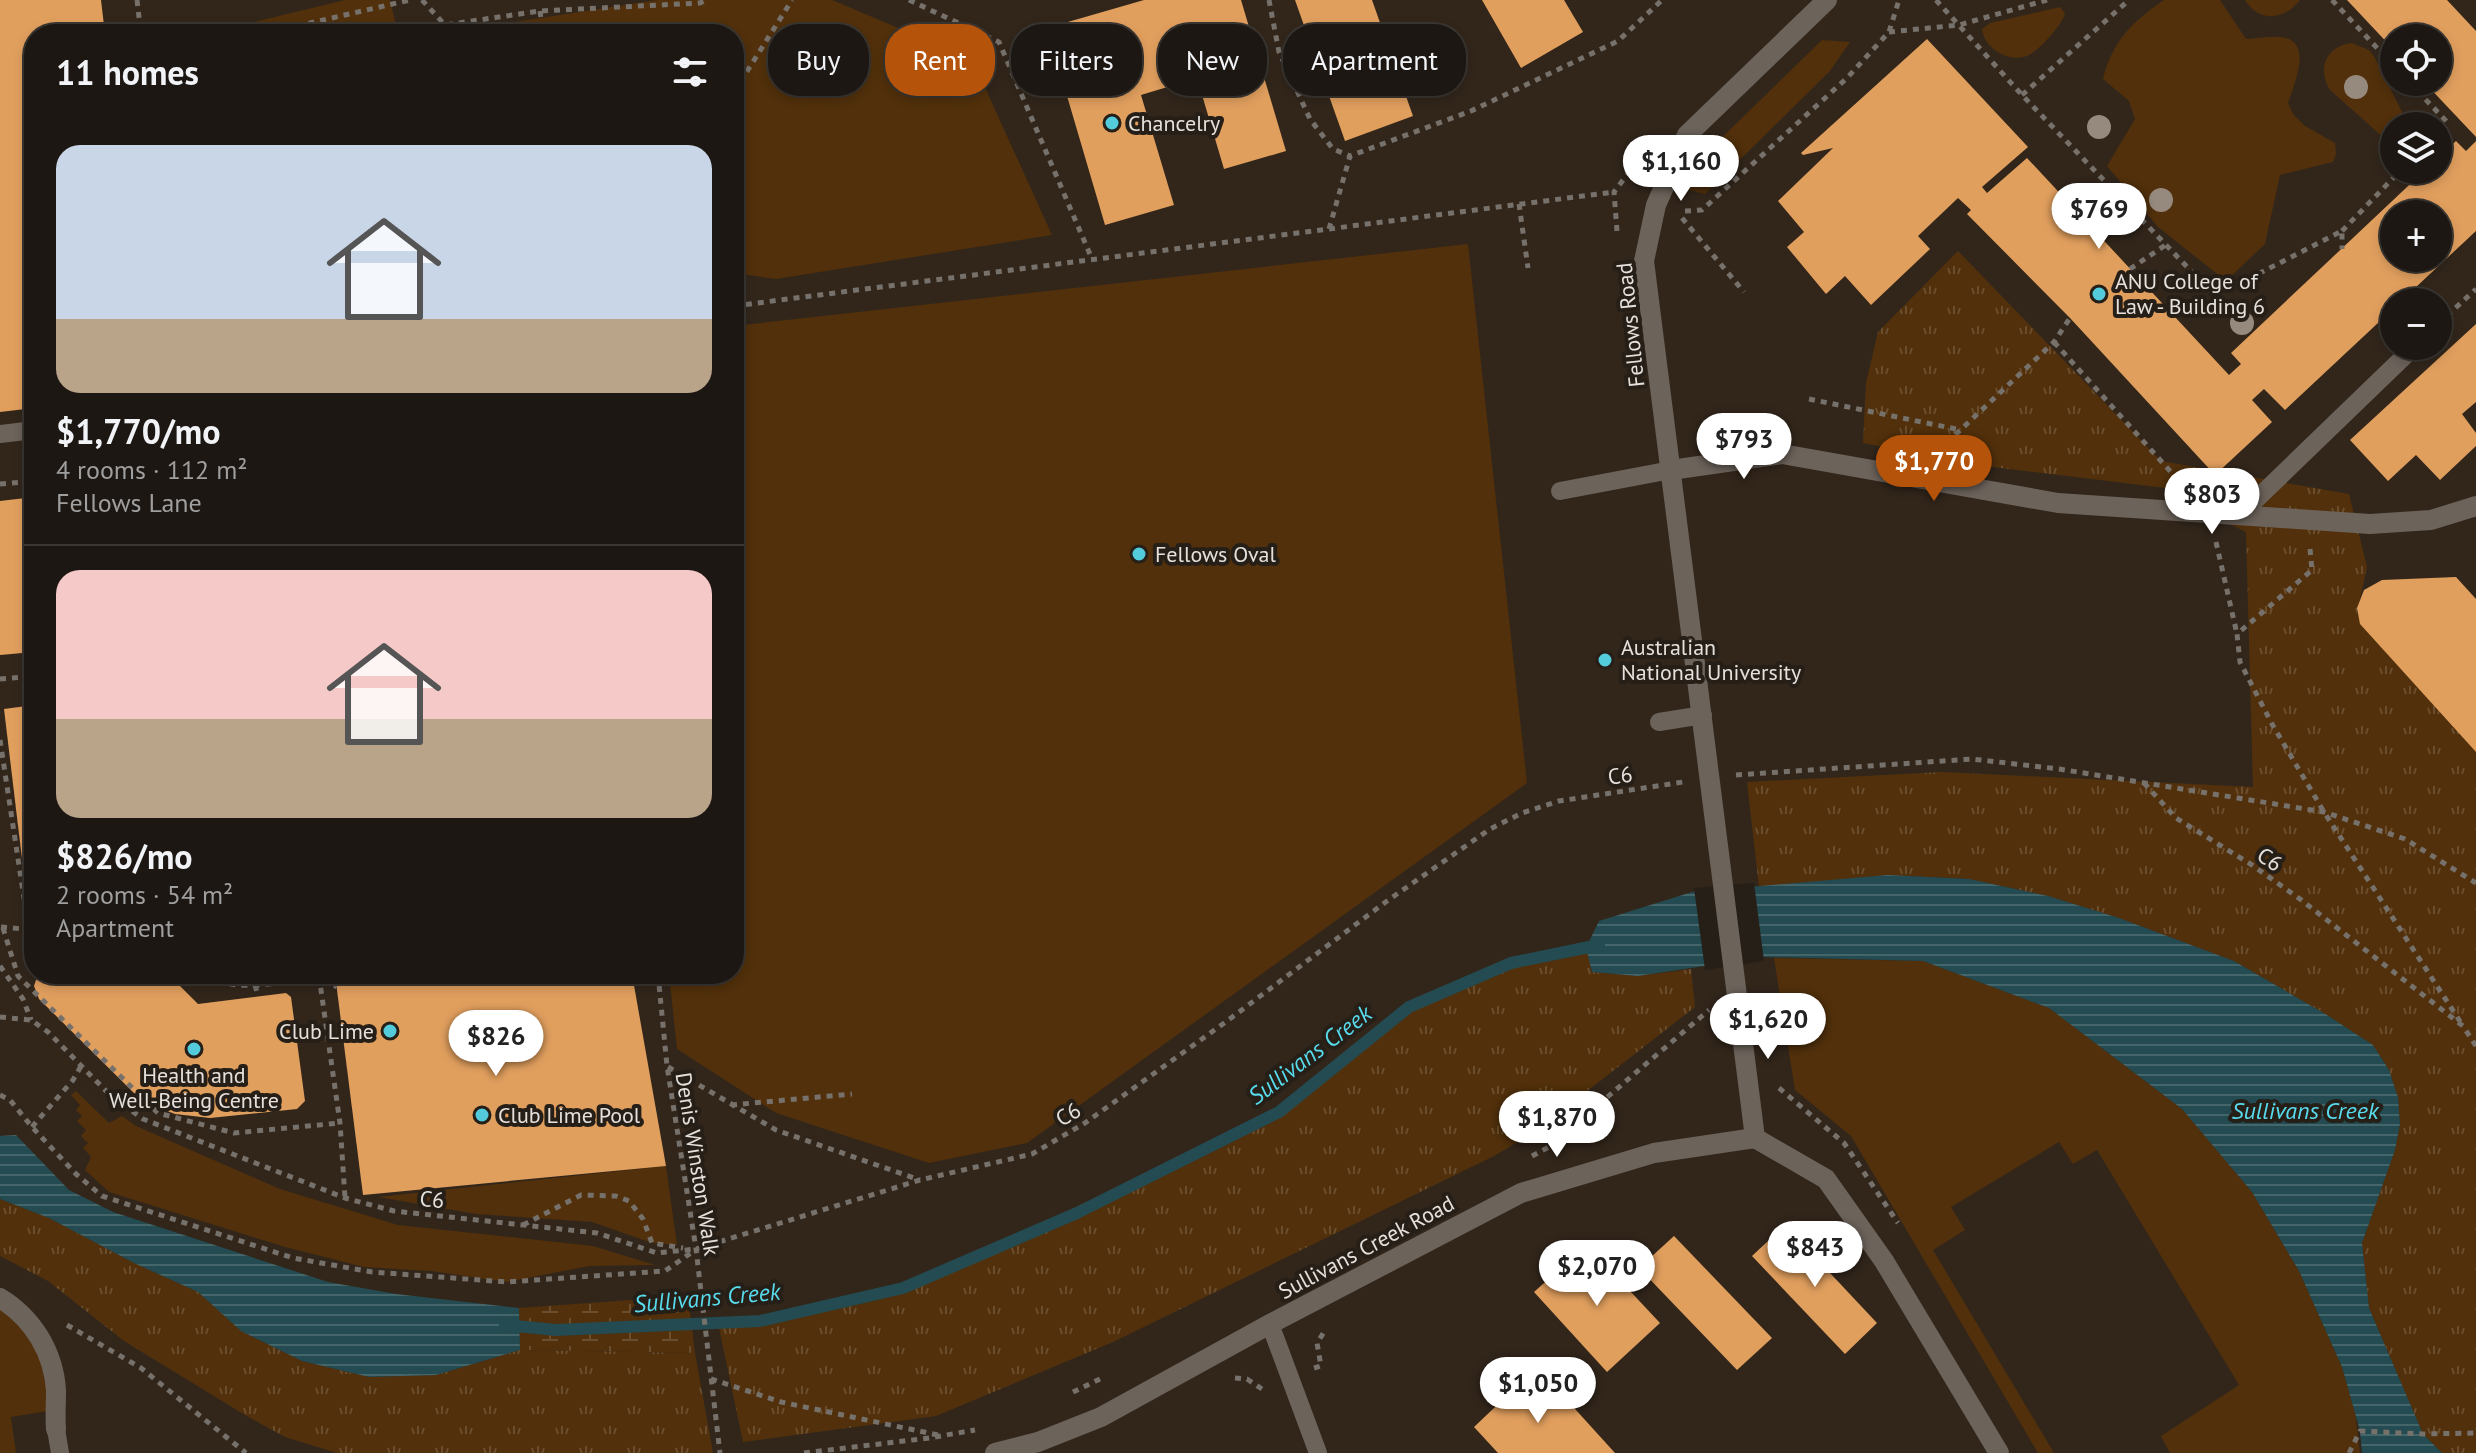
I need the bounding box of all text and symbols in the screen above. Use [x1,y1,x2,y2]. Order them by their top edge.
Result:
chip: Buy [768,24,869,96]
chip: Rent [885,24,995,96]
chip: Filters [1011,24,1142,96]
chip: New [1158,24,1267,96]
chip: Apartment [1283,24,1466,96]
map controls [2380,24,2452,360]
button: locate [2380,24,2452,96]
text: 11 homes [56,50,199,94]
icon: filters [668,50,712,94]
place label: Chancelry [1128,109,1221,137]
button: layers [2380,112,2452,184]
marker: Chancelry [1103,114,1121,132]
pin: $1,160 [1616,135,1746,203]
text: $1,160 [1641,144,1721,177]
pin: $769 [2052,183,2146,251]
text: $769 [2070,192,2128,225]
icon: home [312,197,456,341]
button: + [2380,200,2452,272]
street label: Fellows Road [1610,261,1650,389]
place label: ANU College of Law - Building 6 [2115,267,2265,320]
marker: ANU College of Law - Building 6 [2090,285,2108,303]
button: − [2380,288,2452,360]
text: $1,770/mo [56,409,220,453]
pin: $793 [1697,413,1791,481]
text: $793 [1715,422,1773,455]
pin: $1,770 [1869,435,1999,503]
text: $1,770 [1894,444,1974,477]
text: 4 rooms · 112 m² [56,453,248,486]
pin: $803 [2165,468,2259,536]
text: $803 [2183,477,2241,510]
text: Fellows Lane [56,486,202,519]
place label: Fellows Oval [1155,540,1276,568]
marker: Fellows Oval [1130,545,1148,563]
icon: home [312,622,456,766]
place label: Australian National University [1621,633,1802,686]
marker: Australian National University [1596,651,1614,669]
street label: C6 [1606,759,1634,791]
text: $826/mo [56,834,193,878]
street label: C6 [2252,841,2288,877]
text: 2 rooms · 54 m² [56,878,233,911]
text: Apartment [56,911,174,944]
pin: $1,620 [1703,993,1833,1061]
water label: Sullivans Creek [1242,997,1379,1111]
text: $1,620 [1728,1002,1808,1035]
pin: $826 [449,1010,543,1078]
place label: Club Lime [279,1017,374,1045]
text: $826 [467,1019,525,1052]
marker: Club Lime [381,1022,399,1040]
marker: Health and Well-Being Centre [185,1040,203,1058]
place label: Health and Well-Being Centre [109,1061,279,1114]
street label: Denis Winston Walk [670,1070,726,1258]
pin: $1,870 [1492,1091,1622,1159]
water label: Sullivans Creek [2231,1095,2380,1126]
street label: C6 [1050,1096,1086,1132]
text: $1,870 [1517,1100,1597,1133]
place label: Club Lime Pool [498,1101,641,1129]
marker: Club Lime Pool [473,1106,491,1124]
street label: C6 [418,1184,446,1214]
street label: Sullivans Creek Road [1273,1189,1459,1305]
pin: $843 [1768,1221,1862,1289]
text: $843 [1786,1230,1844,1263]
pin: $2,070 [1532,1240,1662,1308]
text: $2,070 [1557,1249,1637,1282]
water label: Sullivans Creek [632,1276,783,1319]
pin: $1,050 [1473,1357,1603,1425]
text: $1,050 [1498,1366,1578,1399]

